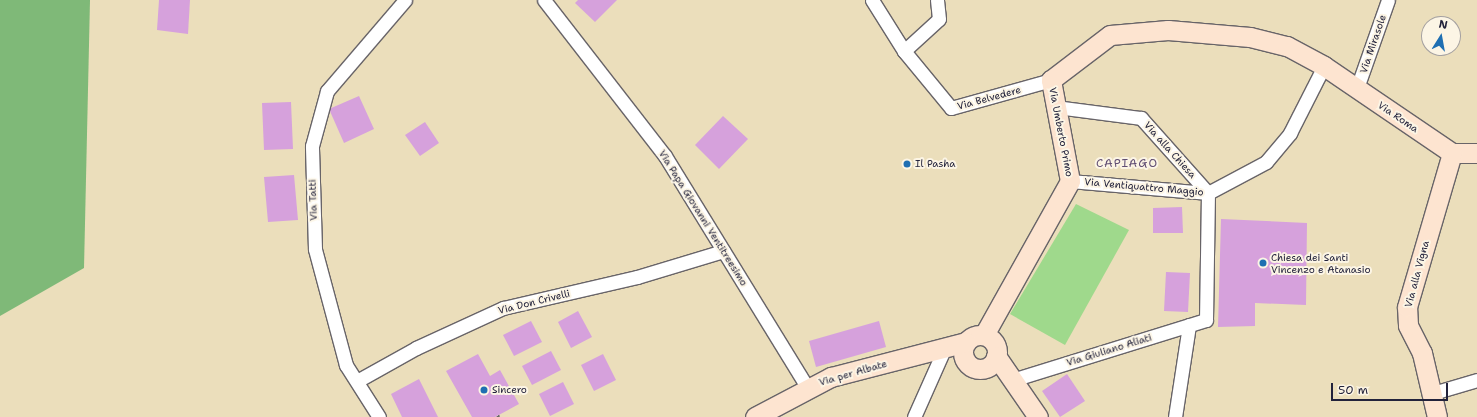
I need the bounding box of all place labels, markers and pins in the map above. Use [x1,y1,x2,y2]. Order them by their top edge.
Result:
place label: Il Pasha [915,158,956,170]
marker: Il Pasha [902,159,912,169]
place label: Chiesa dei Santi Vincenzo e Atanasio [1271,251,1370,274]
marker: Chiesa dei Santi Vincenzo e Atanasio [1258,258,1268,268]
place label: Sincero [492,384,527,396]
marker: Sincero [479,385,489,395]

